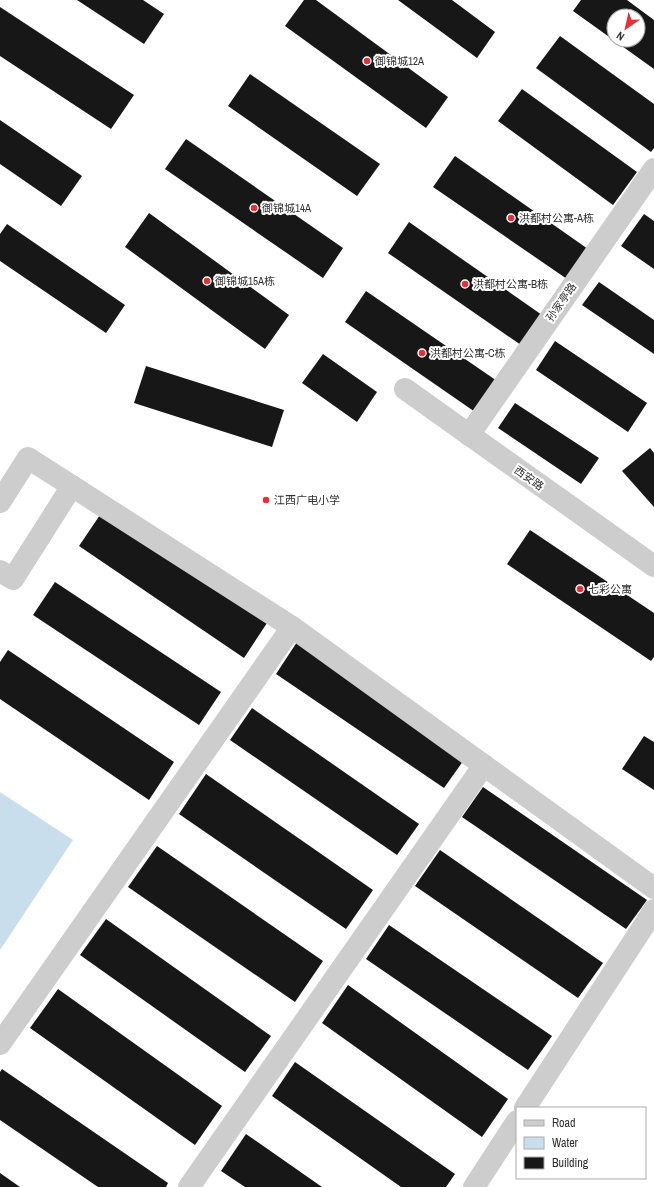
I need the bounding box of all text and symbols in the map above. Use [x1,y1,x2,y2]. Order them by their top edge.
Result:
north arrow [606,8,646,48]
text: N [614,29,627,44]
place label: 御锦城12A [374,54,425,68]
marker: 御锦城12A [362,56,372,66]
place label: 御锦城14A [261,201,312,215]
marker: 御锦城14A [249,203,259,213]
place label: 洪都村公寓-A栋 [519,211,594,225]
marker: 洪都村公寓-A栋 [506,213,516,223]
place label: 御锦城15A栋 [214,274,275,288]
marker: 御锦城15A栋 [202,276,212,286]
place label: 洪都村公寓-B栋 [473,277,548,291]
marker: 洪都村公寓-B栋 [460,279,470,289]
street label: 孙家亭路 [543,280,579,324]
place label: 洪都村公寓-C栋 [430,346,506,360]
marker: 洪都村公寓-C栋 [417,348,427,358]
street label: 西安路 [511,463,547,493]
place label: 江西广电小学 [274,493,340,507]
marker: 江西广电小学 [261,495,271,505]
place label: 七彩公寓 [588,582,632,596]
marker: 七彩公寓 [575,584,585,594]
legend [516,1107,646,1179]
text: Road [552,1115,576,1131]
text: Water [552,1135,579,1151]
text: Building [552,1155,589,1171]

